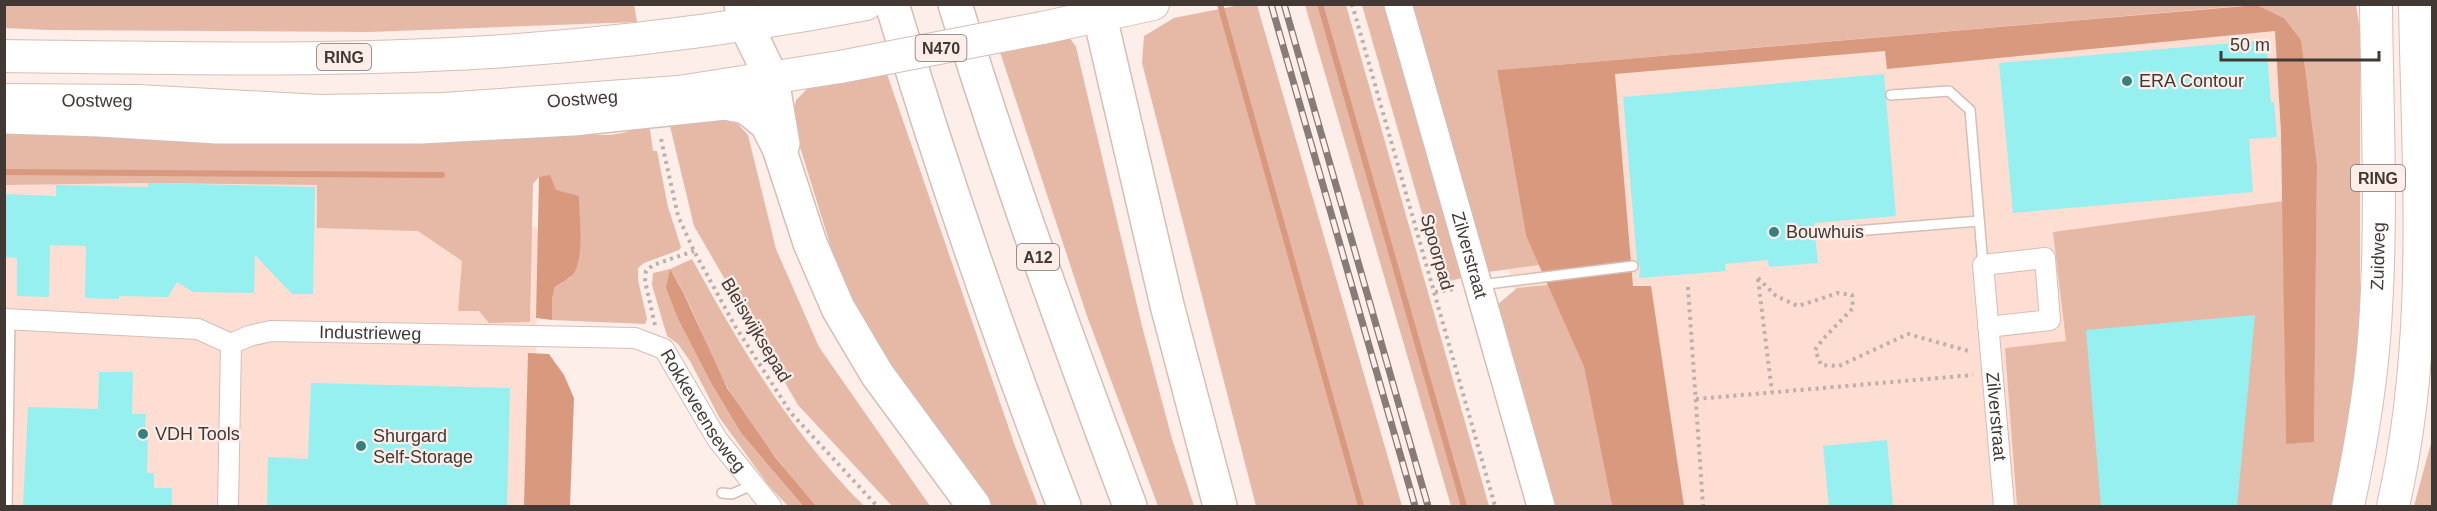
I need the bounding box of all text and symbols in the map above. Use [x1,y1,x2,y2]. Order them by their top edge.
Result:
scale bar [2221,24,2378,62]
road number: N470 [916,35,966,61]
text: 50 m [2230,35,2270,55]
road number: RING [317,44,371,70]
place label: ERA Contour [2139,71,2244,91]
marker: ERA Contour [2120,74,2134,88]
street label: Oostweg [546,86,619,112]
street label: Oostweg [61,90,133,111]
road number: RING [2351,165,2405,191]
street label: Zilverstraat [1448,209,1491,301]
street label: Spoorpad [1417,212,1457,292]
place label: Bouwhuis [1786,222,1864,242]
street label: Zuidweg [2367,222,2389,291]
marker: Bouwhuis [1767,225,1781,239]
road number: A12 [1017,244,1059,270]
street label: Bleiswijksepad [717,274,795,386]
street label: Industrieweg [319,322,421,344]
street label: Rokkeveenseweg [656,346,750,476]
street label: Zilverstraat [1982,371,2010,462]
place label: VDH Tools [155,424,240,444]
place label: Shurgard Self-Storage [373,426,473,467]
marker: VDH Tools [136,427,150,441]
marker: Shurgard Self-Storage [354,439,368,453]

